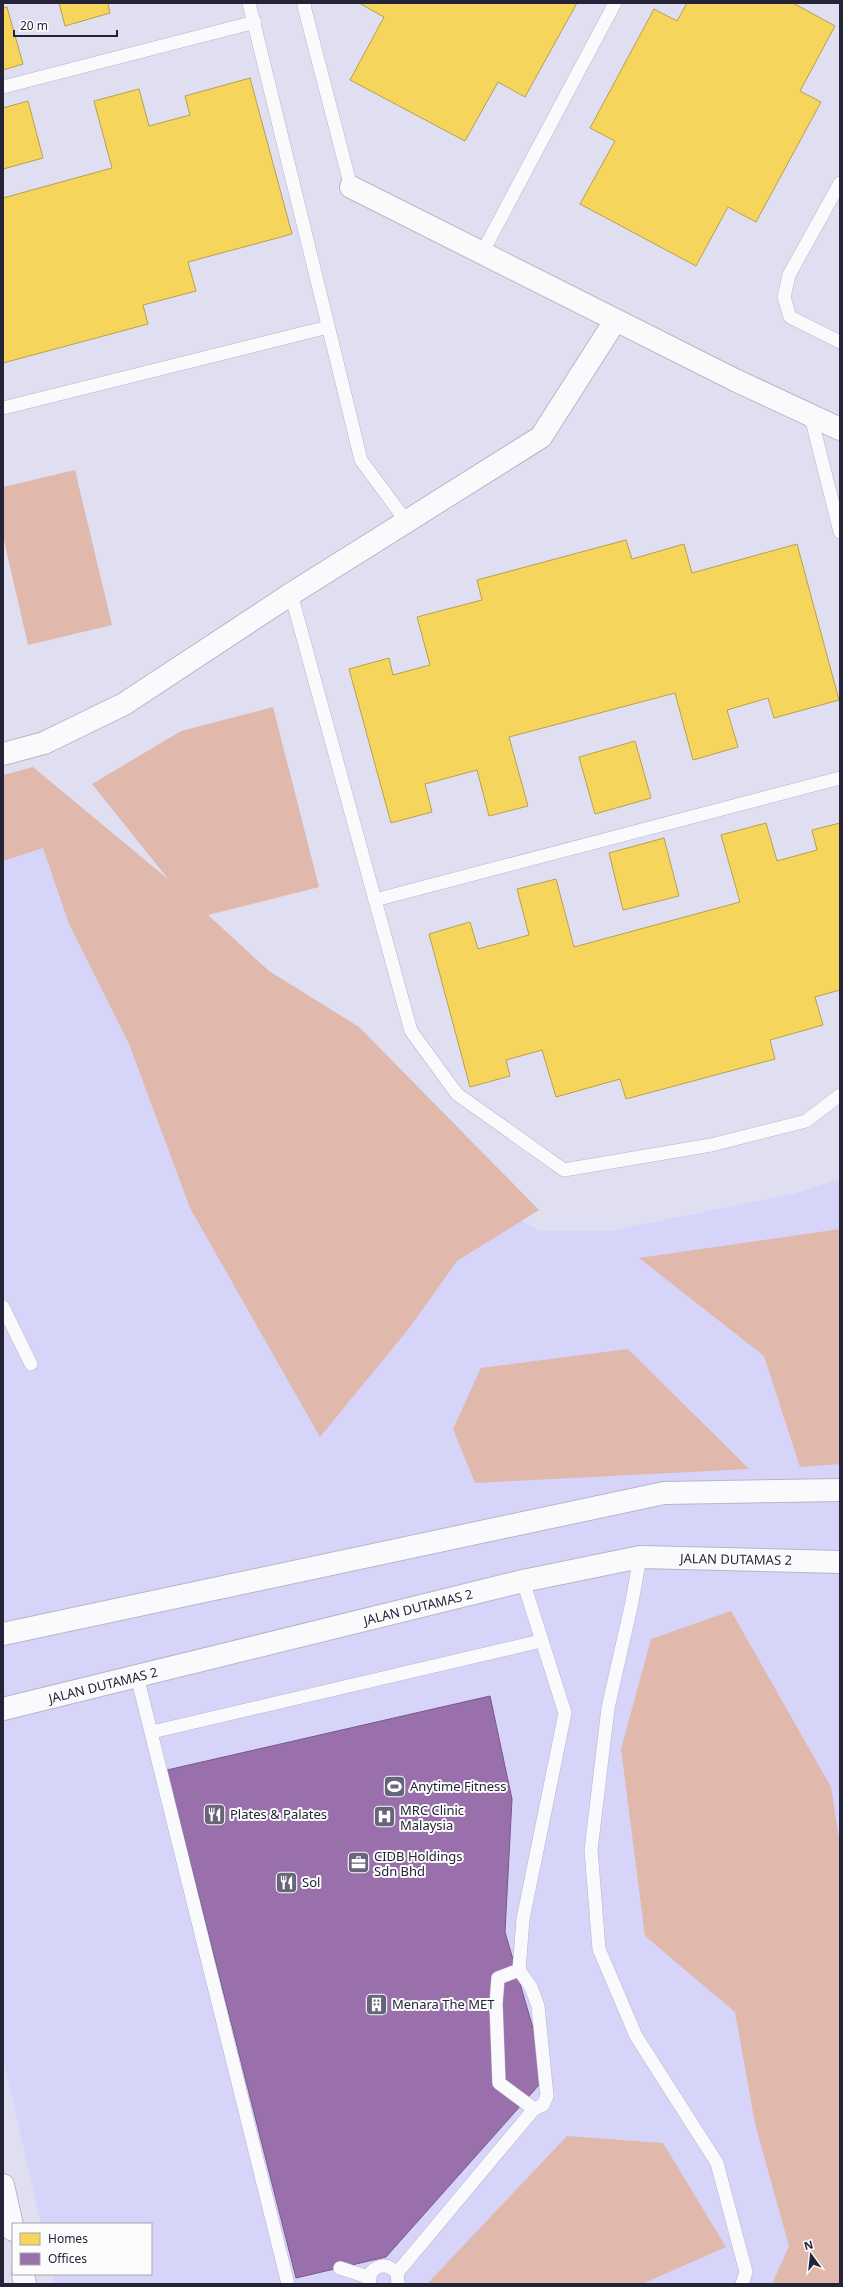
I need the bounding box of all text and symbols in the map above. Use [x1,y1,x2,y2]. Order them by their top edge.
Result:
scale bar [14,12,117,38]
text: 20 m [20,17,48,34]
street label: JALAN DUTAMAS 2 [678,1549,792,1569]
street label: JALAN DUTAMAS 2 [360,1585,474,1630]
street label: JALAN DUTAMAS 2 [45,1663,159,1708]
sports icon: Anytime Fitness [381,1773,407,1799]
place label: Anytime Fitness [410,1777,507,1795]
restaurant icon: Plates & Palates [202,1801,228,1827]
place label: MRC Clinic Malaysia [400,1801,464,1834]
hospital icon: MRC Clinic Malaysia [371,1804,397,1830]
place label: Plates & Palates [230,1805,327,1823]
place label: CIDB Holdings Sdn Bhd [374,1847,462,1880]
office icon: CIDB Holdings Sdn Bhd [346,1850,372,1876]
restaurant icon: Sol [273,1869,299,1895]
place label: Sol [302,1873,320,1891]
building icon: Menara The MET [363,1991,389,2017]
place label: Menara The MET [392,1995,495,2013]
legend [12,2223,152,2275]
text: Homes [48,2230,88,2247]
north arrow [791,2235,831,2275]
text: N [802,2236,815,2253]
text: Offices [48,2250,87,2267]

